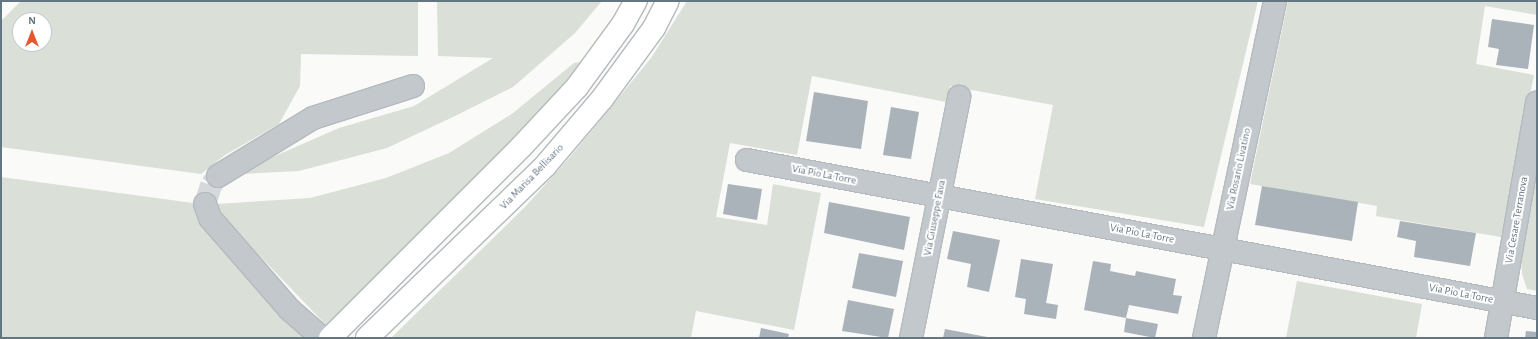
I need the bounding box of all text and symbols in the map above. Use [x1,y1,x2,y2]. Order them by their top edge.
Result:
north arrow [12,12,52,52]
text: N [28,15,36,26]
street label: Via Rosario Livatino [1224,127,1254,211]
street label: Via Marisa Bellisario [497,141,567,213]
street label: Via Pio La Torre [791,162,857,188]
street label: Via Cesare Terranova [1503,176,1531,264]
street label: Via Giuseppe Fava [921,179,949,257]
street label: Via Pio La Torre [1109,221,1175,247]
street label: Via Pio La Torre [1428,281,1494,307]

